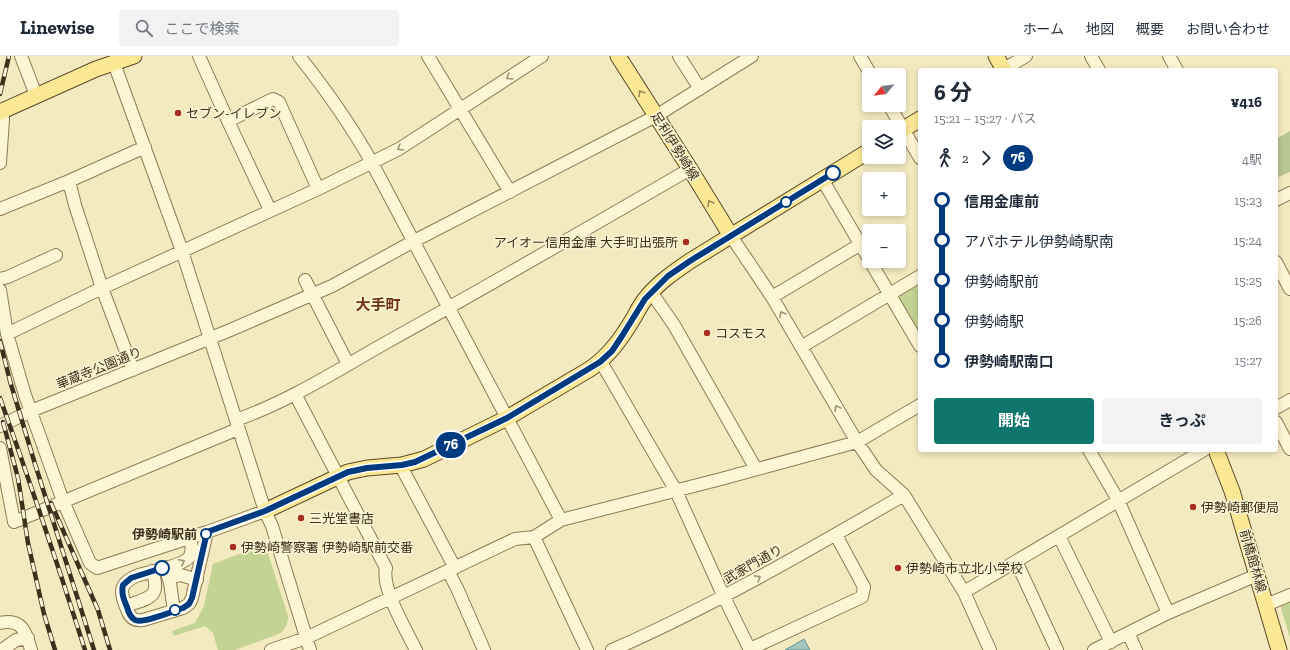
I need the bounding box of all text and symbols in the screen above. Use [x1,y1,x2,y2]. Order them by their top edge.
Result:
search box [119,10,399,46]
text: Linewise [20,16,95,39]
icon: search [133,17,155,39]
text: ここで検索 [165,20,240,38]
text: ホーム [1022,21,1064,38]
text: 地図 [1086,21,1114,38]
text: 概要 [1136,21,1164,38]
text: お問い合わせ [1186,21,1270,38]
north arrow [862,68,906,112]
map controls [862,68,906,268]
one-way arrow [506,72,513,80]
text: 6 分 [934,79,972,106]
one-way arrow [639,90,646,97]
text: ¥416 [1230,93,1262,111]
place label: セブン-イレブン [186,106,282,121]
marker: セブン-イレブン [173,108,183,118]
street label: 足利伊勢崎線 [648,109,702,183]
text: 15:21 – 15:27 · バス [934,111,1036,126]
button: layers [862,120,906,164]
one-way arrow [397,143,404,151]
icon: walk [934,147,956,169]
icon: forward [975,147,997,169]
text: 76 [1011,149,1025,166]
text: 2 [962,151,969,166]
text: 4駅 [1242,152,1262,167]
unlabelled marker [825,165,841,181]
button: + [862,172,906,216]
text: 信用金庫前 [964,193,1039,211]
text: 15:23 [1234,193,1262,208]
unlabelled marker [780,196,792,208]
one-way arrow [708,200,715,207]
button: − [862,224,906,268]
text: アパホテル伊勢崎駅南 [964,233,1114,251]
text: 15:24 [1234,233,1262,248]
place label: アイオー信用金庫 大手町出張所 [494,235,678,250]
marker: アイオー信用金庫 大手町出張所 [681,237,691,247]
text: 伊勢崎駅前 [964,273,1039,291]
text: 15:25 [1234,273,1262,288]
district label: 大手町 [355,296,401,314]
one-way arrow [779,311,786,318]
text: 伊勢崎駅 [964,313,1024,331]
text: 15:26 [1234,313,1262,328]
place label: コスモス [715,326,767,341]
marker: コスモス [702,328,712,338]
street label: 華蔵寺公園通り [54,344,144,392]
text: 伊勢崎駅南口 [964,353,1054,371]
text: 15:27 [1235,353,1262,368]
button: 開始 [934,398,1094,444]
button: きっぷ [1102,398,1262,444]
one-way arrow [835,405,842,413]
line badge: 76 [433,432,469,458]
text: 76 [444,436,458,453]
place label: 伊勢崎郵便局 [1201,500,1279,515]
marker: 伊勢崎郵便局 [1188,502,1198,512]
place label: 三光堂書店 [309,511,374,526]
marker: 三光堂書店 [296,513,306,523]
place label: 伊勢崎駅前 [132,527,197,542]
marker: 伊勢崎駅前 [200,528,212,540]
street label: 前橋館林線 [1237,528,1269,594]
place label: 伊勢崎警察署 伊勢崎駅前交番 [241,540,413,555]
marker: 伊勢崎警察署 伊勢崎駅前交番 [228,542,238,552]
street label: 武家門通り [721,542,785,586]
one-way arrow [178,559,186,567]
unlabelled marker [154,560,170,576]
place label: 伊勢崎市立北小学校 [906,561,1023,576]
marker: 伊勢崎市立北小学校 [893,563,903,573]
one-way arrow [754,575,761,582]
unlabelled marker [169,604,181,616]

